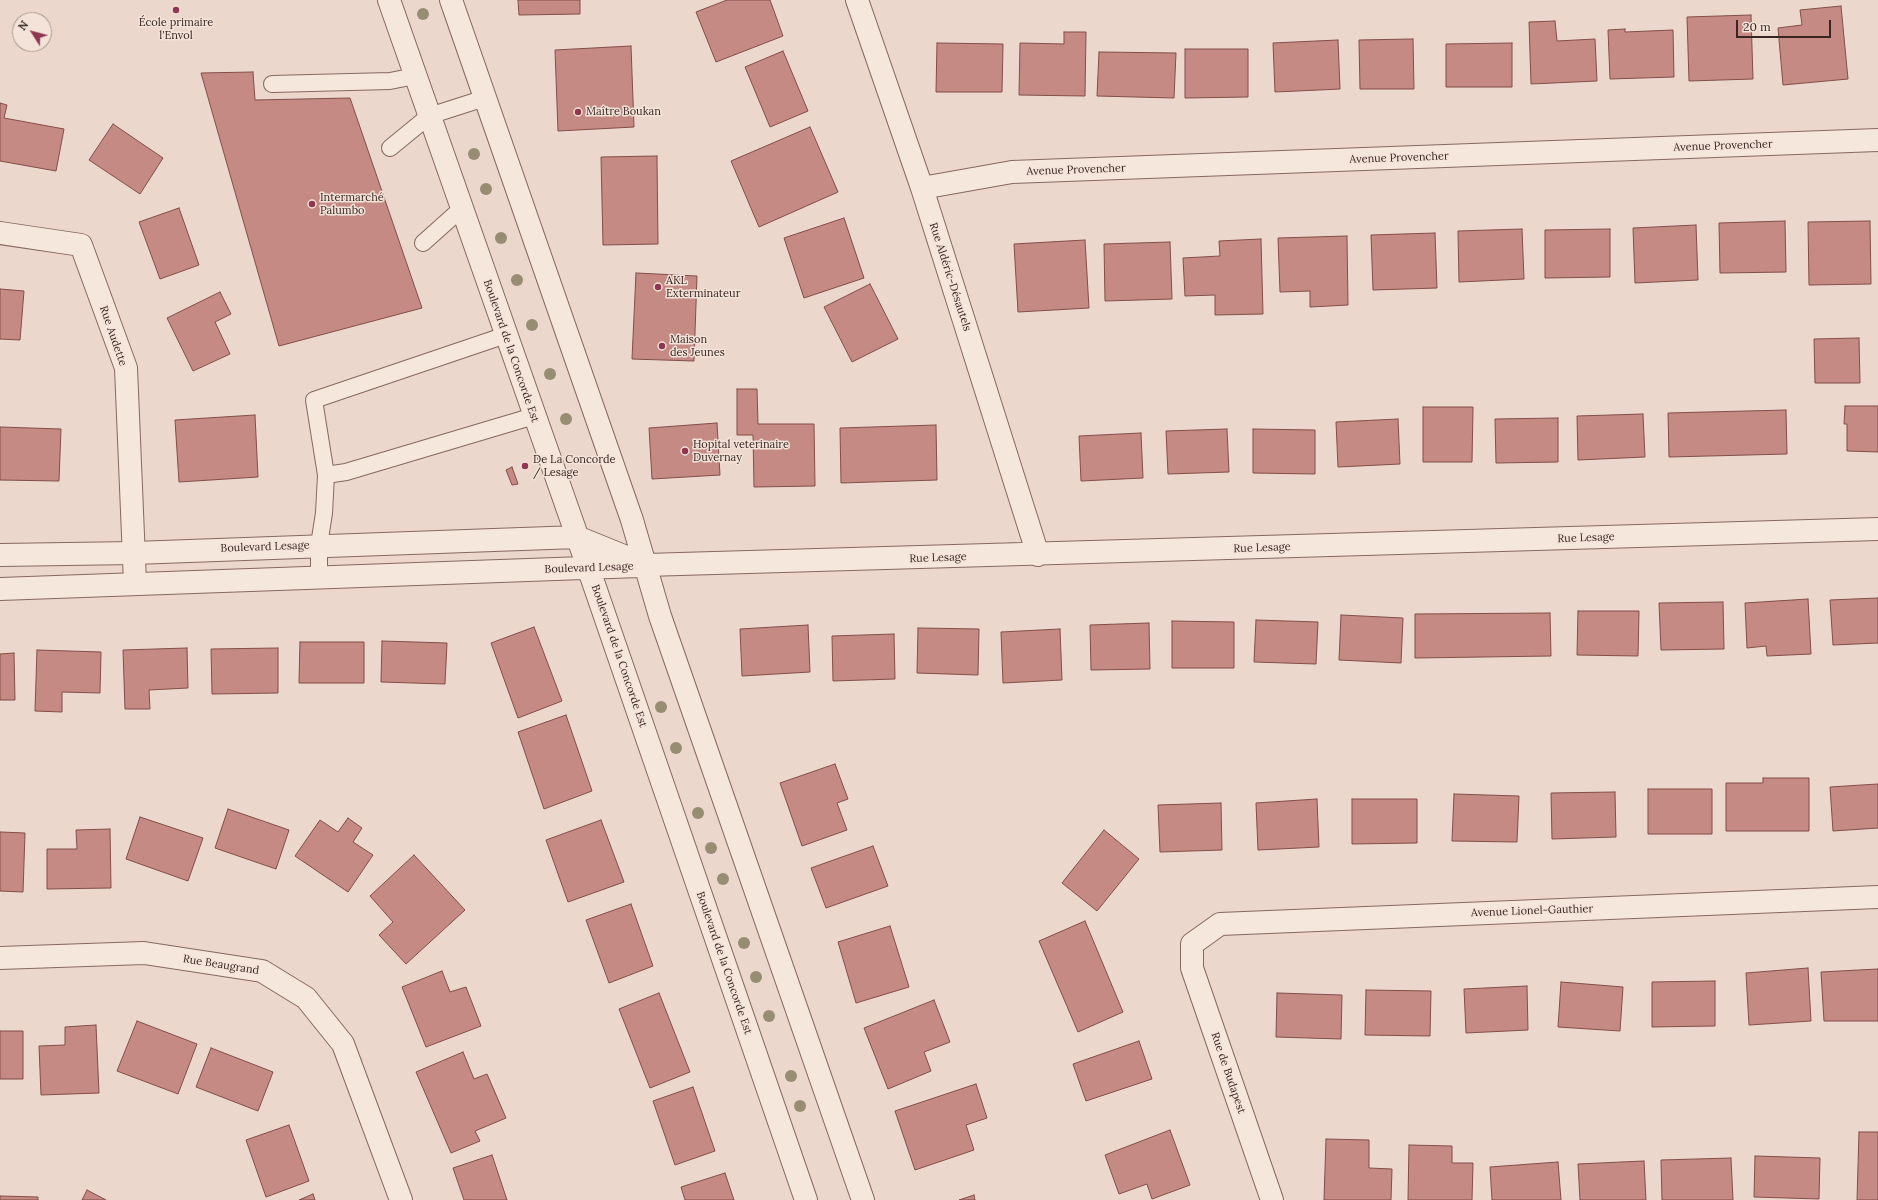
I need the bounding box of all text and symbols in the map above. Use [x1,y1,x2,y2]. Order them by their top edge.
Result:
marker: École primaire l'Envol [171,5,181,15]
north arrow [12,12,52,52]
scale bar [1738,12,1833,38]
place label: École primaire l'Envol [139,16,213,42]
text: N [15,18,31,33]
text: 20 m [1743,19,1771,34]
place label: Maître Boukan [586,105,661,119]
marker: Maître Boukan [573,107,583,117]
street label: Avenue Provencher [1673,138,1773,154]
street label: Avenue Provencher [1349,150,1449,166]
street label: Avenue Provencher [1026,162,1126,178]
place label: Intermarché Palumbo [320,191,384,217]
marker: Intermarché Palumbo [307,199,317,209]
street label: Rue Aldéric-Désautels [926,221,974,333]
place label: AKL Exterminateur [666,274,740,300]
street label: Boulevard de la Concorde Est [480,278,542,424]
marker: AKL Exterminateur [653,282,663,292]
street label: Rue Audette [97,304,129,368]
place label: Maison des Jeunes [670,333,725,359]
marker: Maison des Jeunes [657,341,667,351]
place label: Hopital veterinaire Duvernay [693,438,789,464]
marker: Hopital veterinaire Duvernay [680,446,690,456]
place label: De La Concorde / Lesage [533,453,615,479]
marker: De La Concorde / Lesage [520,461,530,471]
street label: Rue Lesage [1557,530,1615,546]
street label: Boulevard Lesage [220,539,310,555]
street label: Rue Lesage [1233,540,1291,556]
street label: Rue Lesage [909,550,967,566]
street label: Boulevard Lesage [544,560,634,576]
street label: Boulevard de la Concorde Est [588,583,650,729]
street label: Boulevard de la Concorde Est [693,890,755,1036]
street label: Avenue Lionel-Gauthier [1471,902,1593,920]
street label: Rue Beaugrand [182,952,260,978]
street label: Rue de Budapest [1208,1031,1248,1115]

